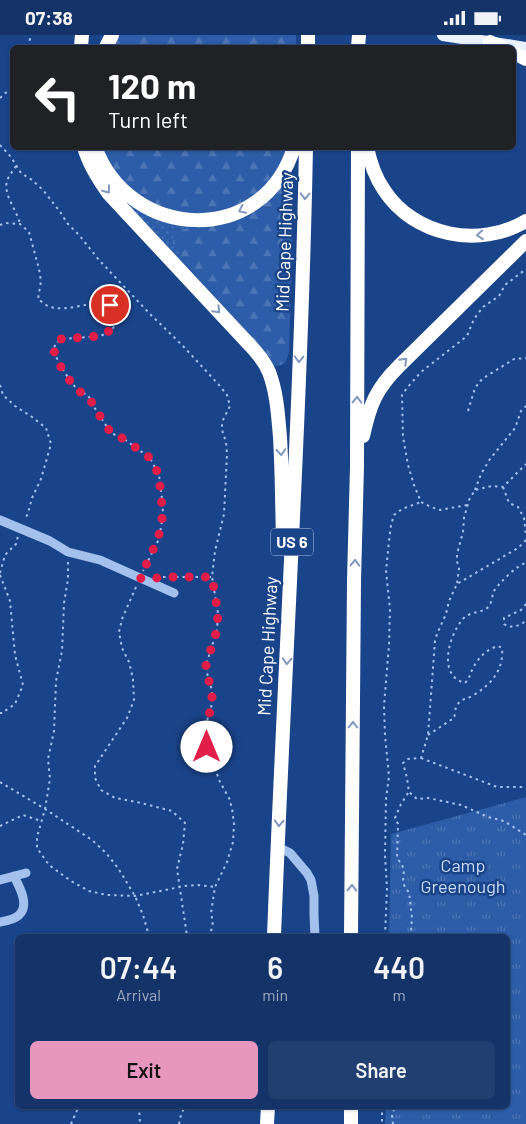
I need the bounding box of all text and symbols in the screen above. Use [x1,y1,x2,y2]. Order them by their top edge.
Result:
text: 07:38 [25,6,73,29]
text: 120 m [108,64,196,106]
icon: left [25,65,90,130]
text: Turn left [108,106,188,132]
street label: Mid Cape Highway [271,172,297,312]
one-way arrow [101,184,110,194]
one-way arrow [300,192,310,200]
one-way arrow [238,203,247,214]
one-way arrow [476,229,484,240]
pin [89,284,131,326]
icon: arrive [96,291,124,319]
one-way arrow [211,304,220,313]
one-way arrow [294,355,305,363]
one-way arrow [399,358,408,367]
one-way arrow [352,396,362,404]
one-way arrow [275,448,286,456]
road number: US 6 [271,529,313,555]
one-way arrow [349,558,360,566]
street label: Mid Cape Highway [252,576,282,716]
one-way arrow [281,657,292,665]
position arrow [180,720,232,772]
one-way arrow [348,721,358,728]
one-way arrow [273,819,284,827]
park label: Camp Greenough [420,854,506,897]
one-way arrow [347,883,357,891]
text: 07:44 [100,949,177,985]
text: 6 [267,949,283,985]
text: 440 [373,949,425,985]
text: Arrival [116,985,161,1004]
text: min [262,985,288,1004]
text: m [392,985,406,1004]
button: Exit [30,1041,258,1099]
button: Share [268,1041,495,1099]

